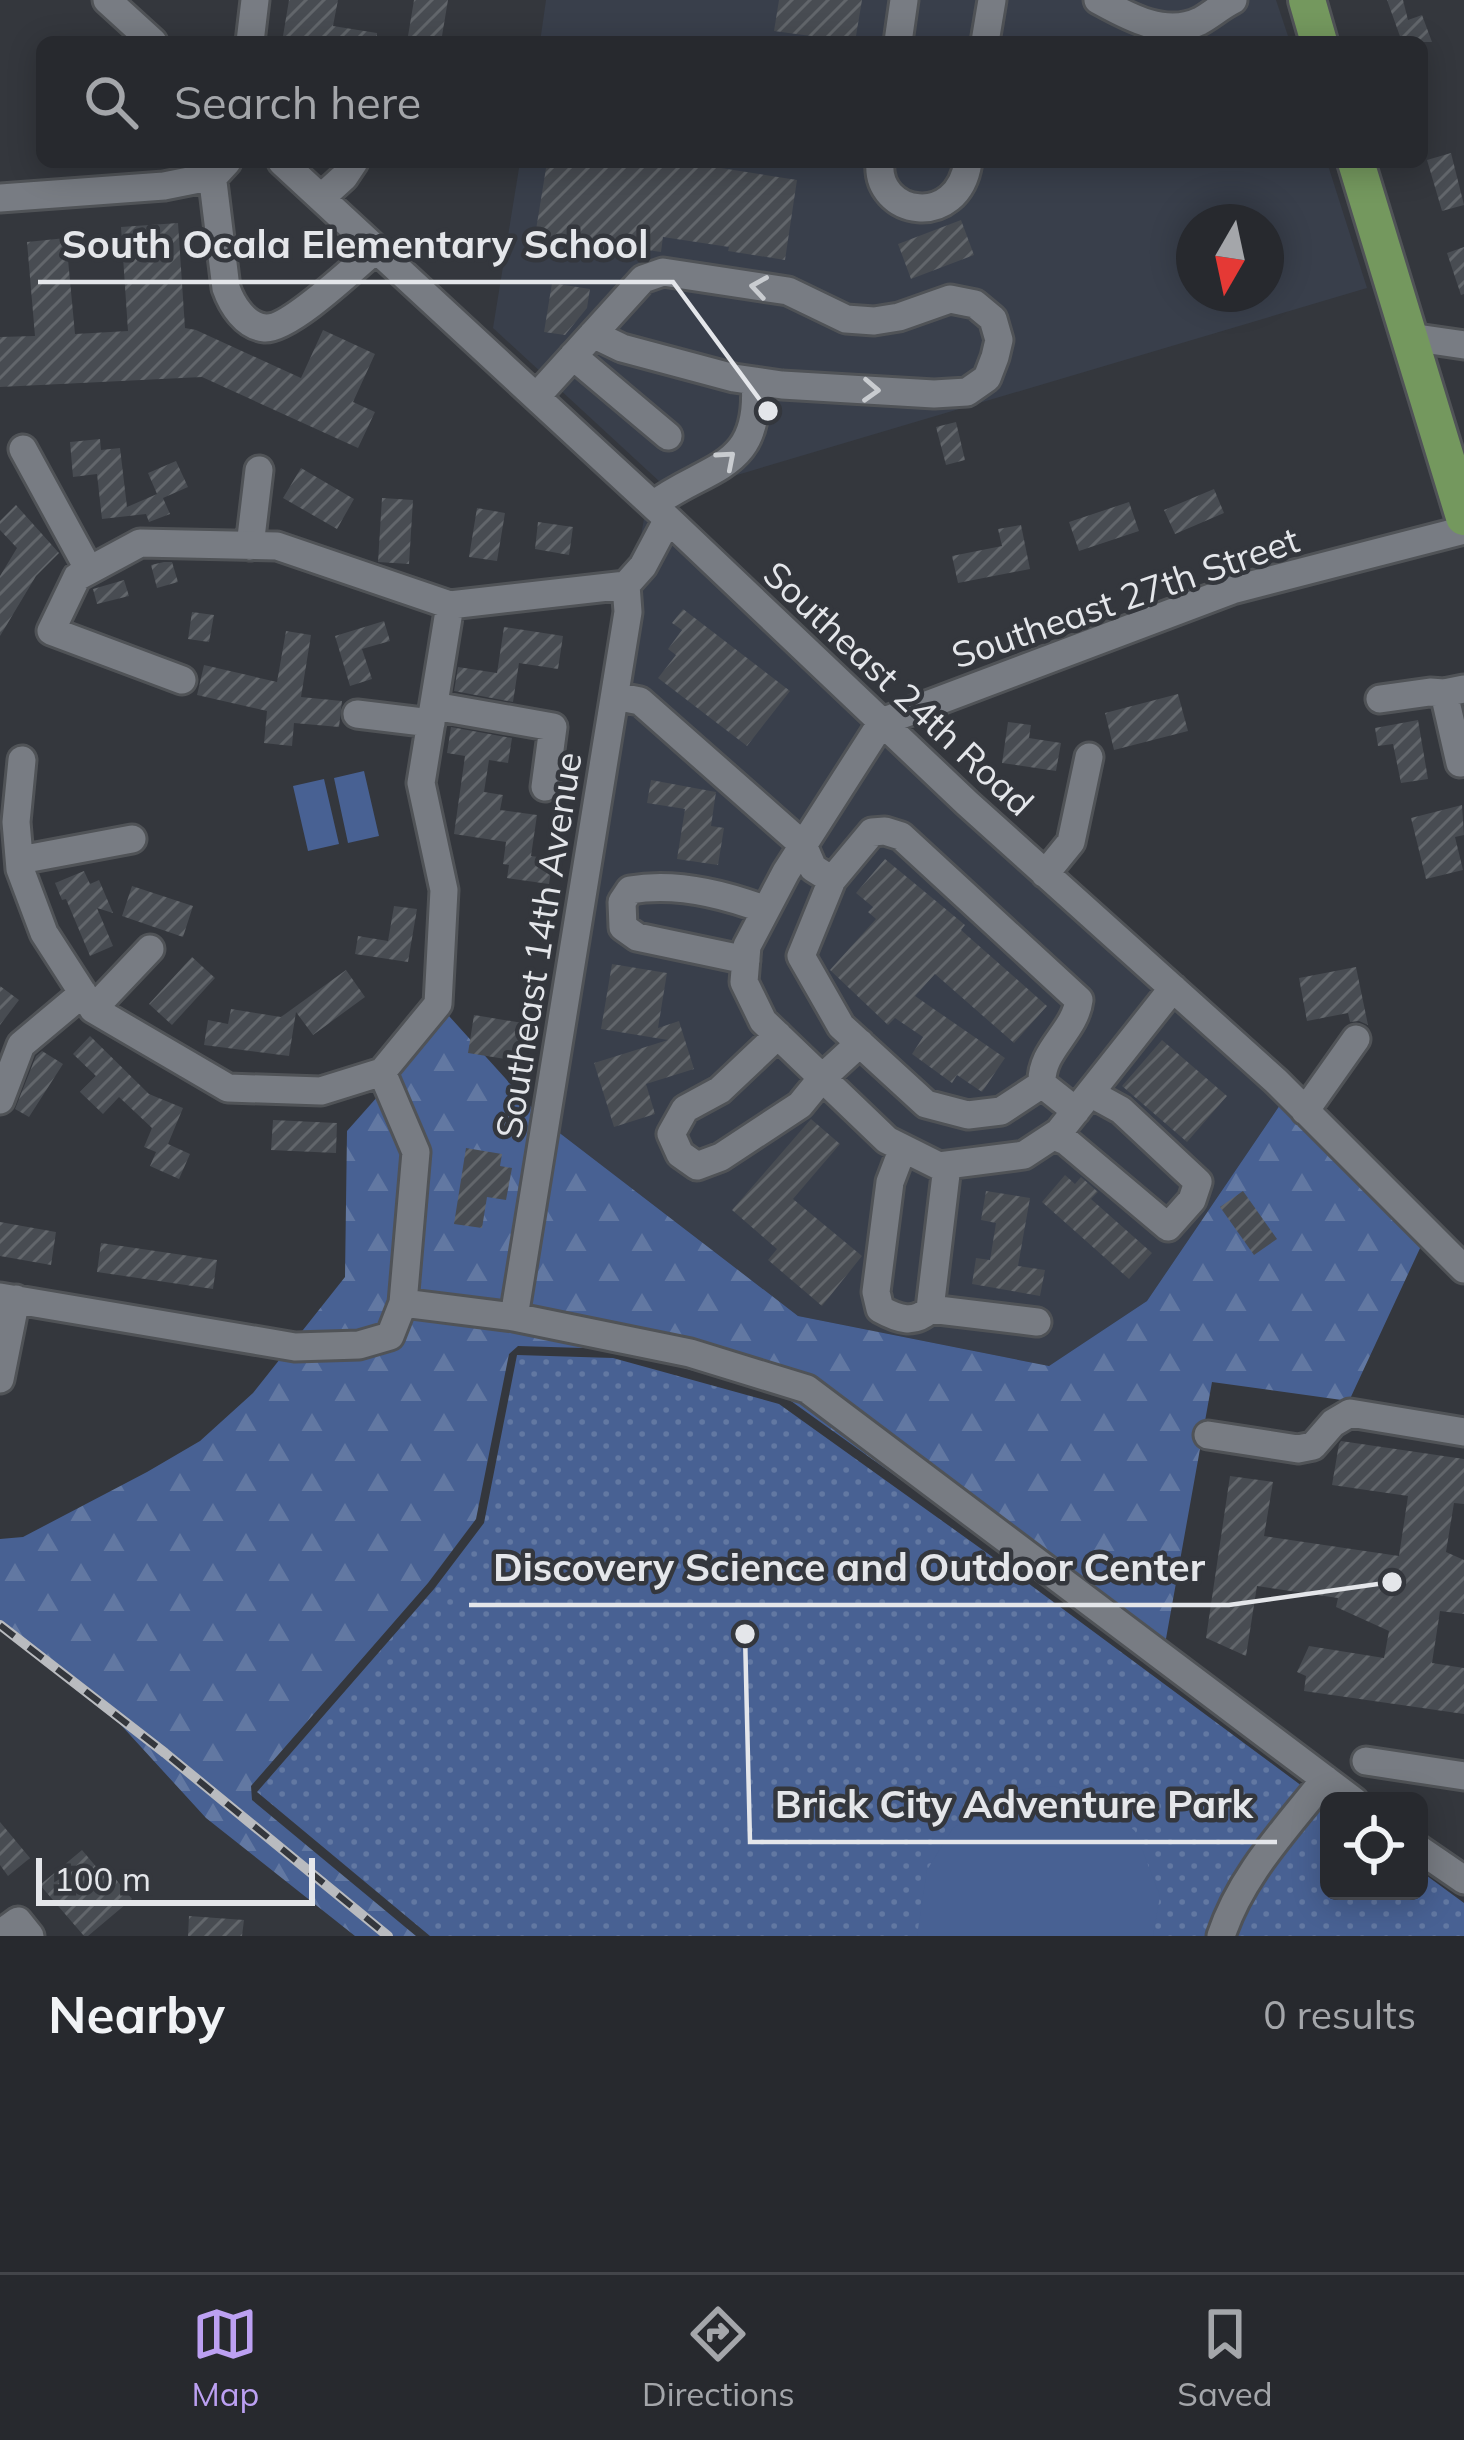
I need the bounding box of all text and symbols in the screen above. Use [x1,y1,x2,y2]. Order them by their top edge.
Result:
search box [36,36,1428,168]
icon: search [78,69,144,135]
text: Search here [174,74,421,130]
north arrow [1176,204,1284,312]
callout: South Ocala Elementary School [38,207,673,282]
text: South Ocala Elementary School [62,219,648,268]
one-way arrow [749,275,769,301]
one-way arrow [862,377,881,403]
one-way arrow [713,452,735,474]
street label: Southeast 27th Street [946,516,1304,678]
street label: Southeast 24th Road [755,551,1043,825]
street label: Southeast 14th Avenue [485,749,591,1141]
callout: Discovery Science and Outdoor Center [469,1530,1229,1605]
text: Discovery Science and Outdoor Center [493,1542,1206,1591]
callout: Brick City Adventure Park [750,1767,1277,1842]
text: Brick City Adventure Park [775,1779,1255,1828]
map controls [1320,1792,1428,1900]
button: locate [1320,1792,1428,1900]
scale bar [36,1852,315,1905]
text: 100 m [54,1858,151,1899]
text: Nearby [48,1982,225,2046]
text: 0 results [1263,1990,1416,2039]
tab: Map [191,2301,259,2414]
tab: Directions [642,2301,795,2414]
tab: Saved [1177,2301,1273,2414]

